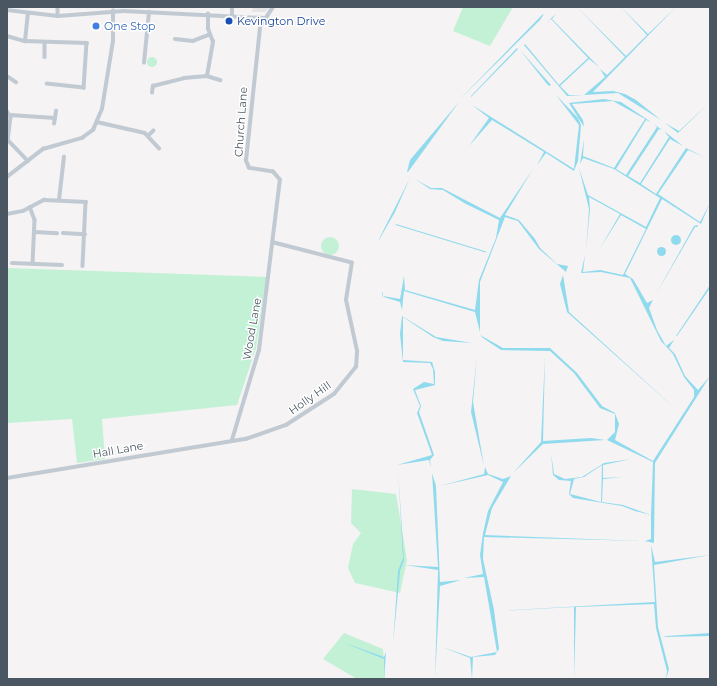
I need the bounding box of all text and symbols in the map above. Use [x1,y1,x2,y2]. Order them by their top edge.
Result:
place label: Kevington Drive [237,14,325,28]
marker: Kevington Drive [224,16,234,26]
place label: One Stop [104,19,156,33]
marker: One Stop [91,21,101,31]
street label: Church Lane [232,86,250,158]
street label: Wood Lane [240,297,264,361]
street label: Holly Hill [286,379,334,417]
street label: Hall Lane [92,439,144,461]

